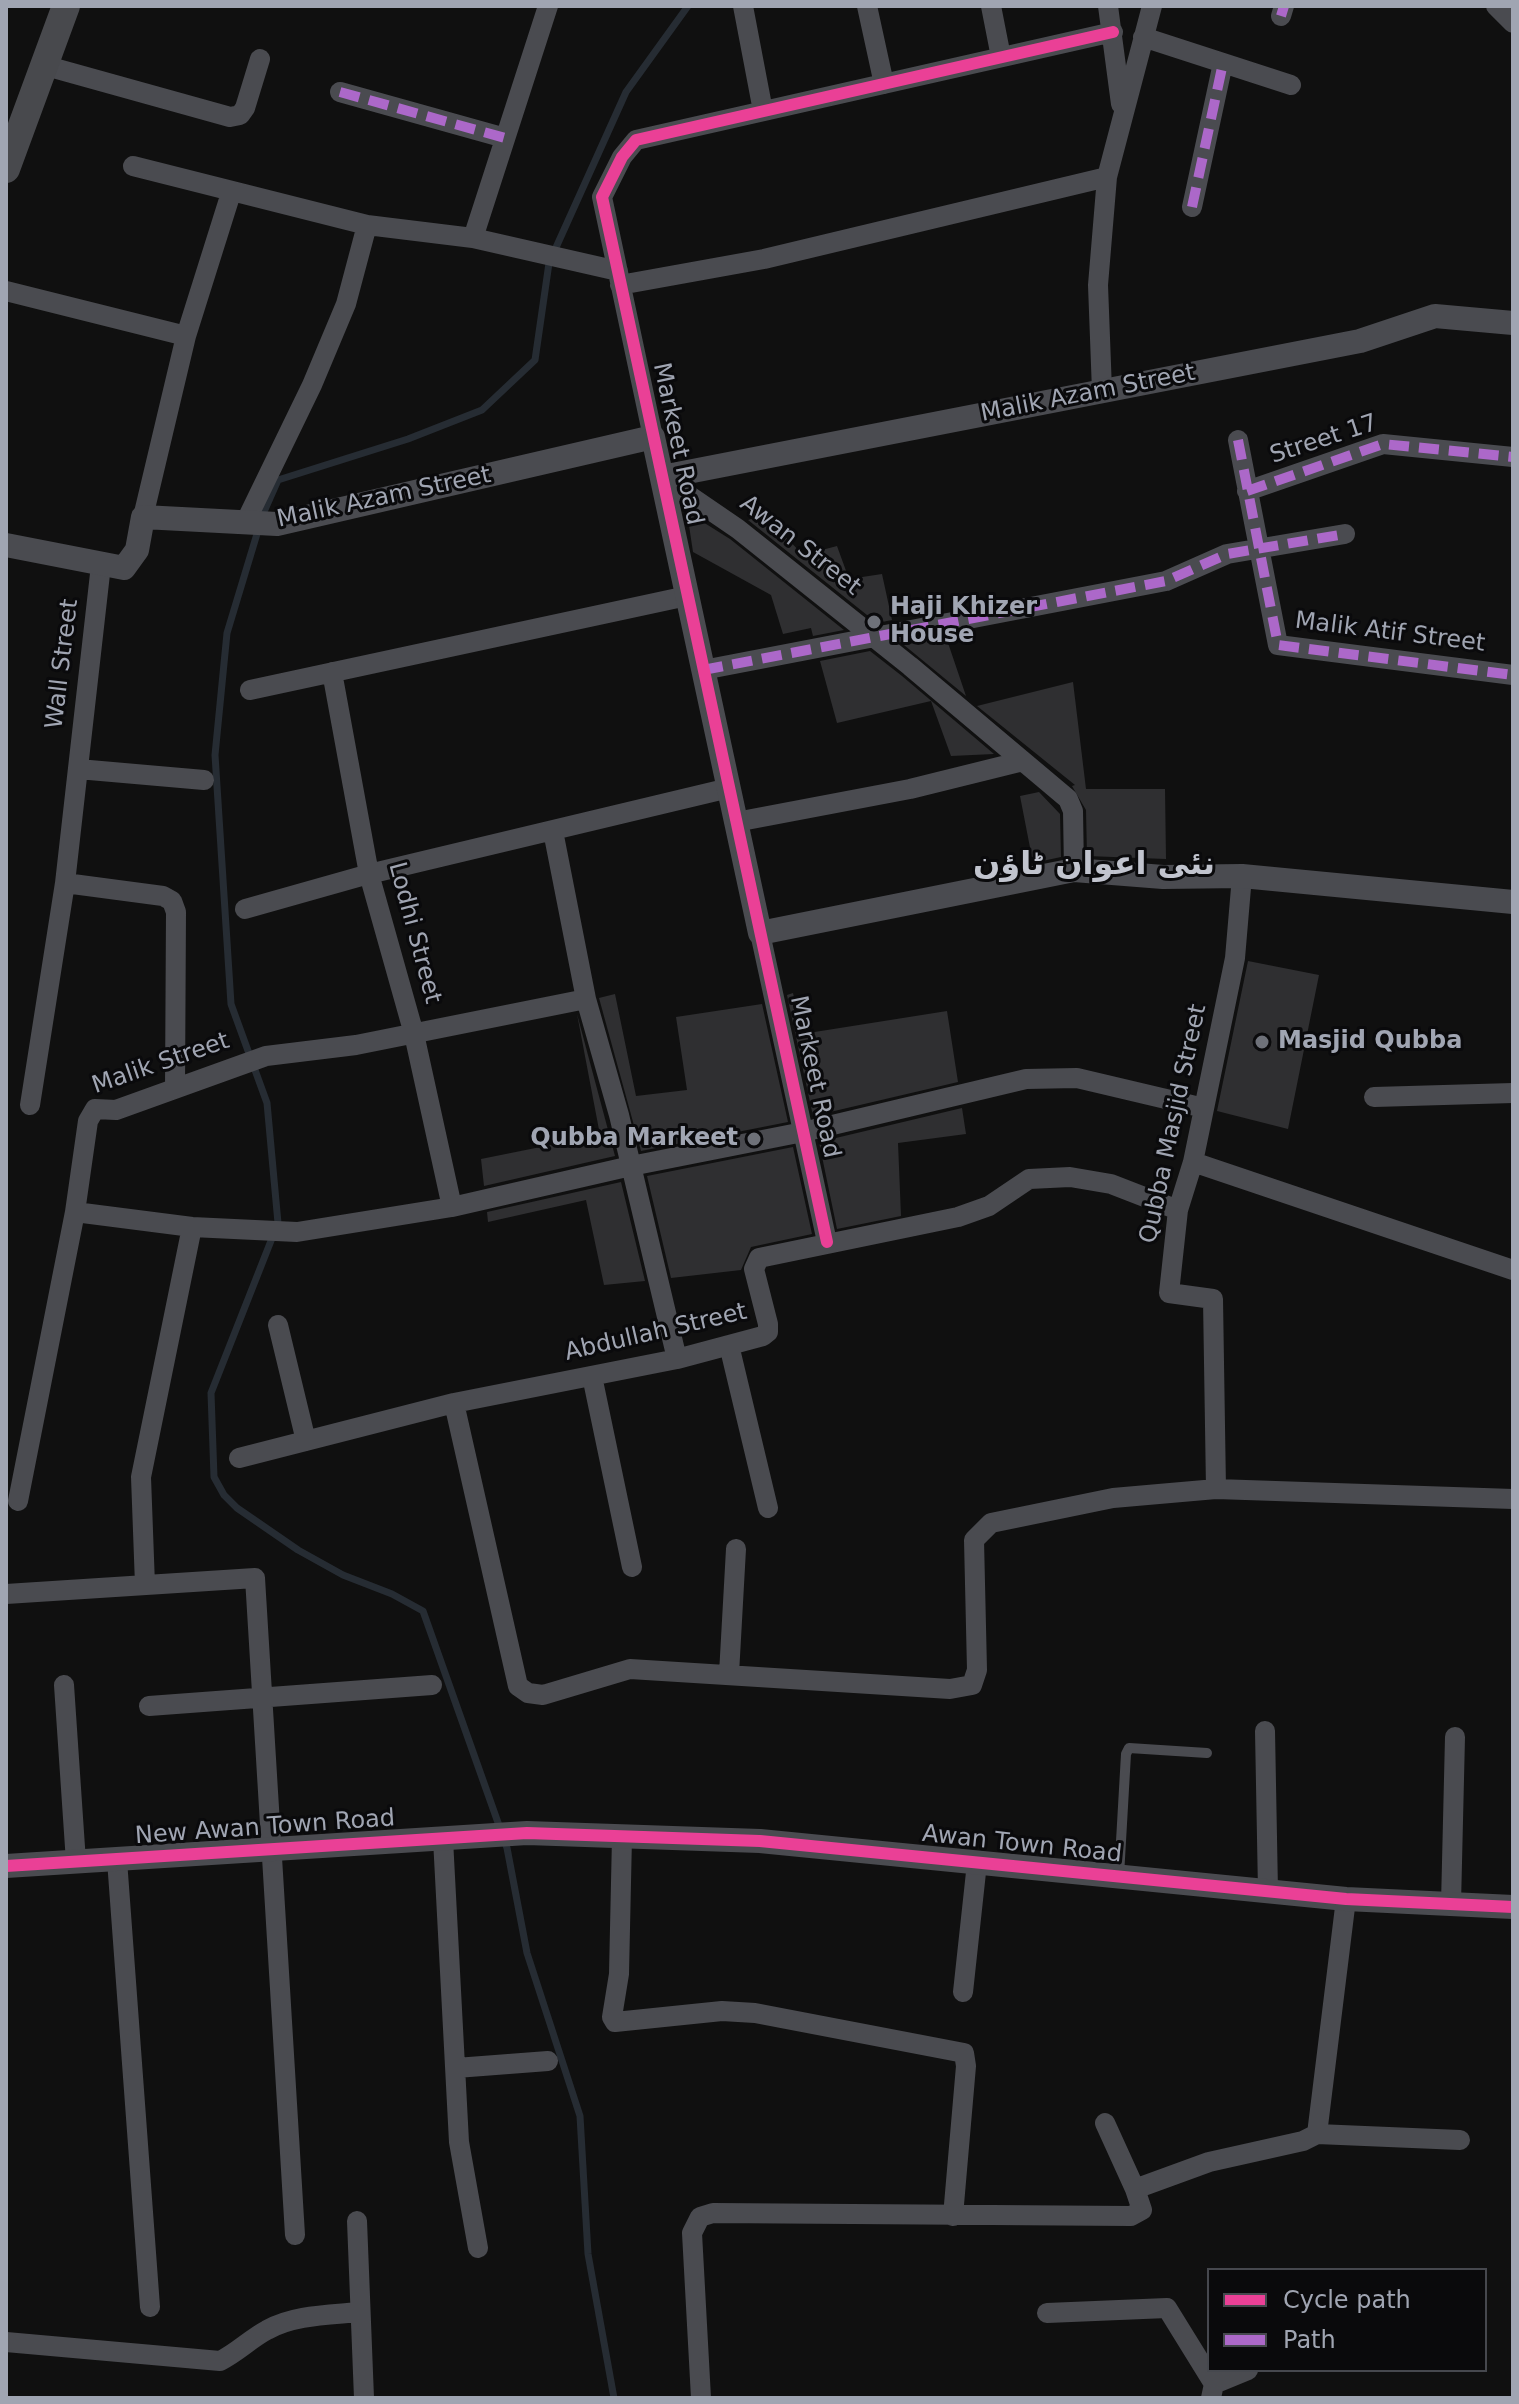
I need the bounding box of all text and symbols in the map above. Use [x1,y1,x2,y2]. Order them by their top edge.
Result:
street label: Malik Azam Street [978,359,1198,429]
street label: Markeet Road [646,360,708,528]
street label: Street 17 [1267,409,1381,471]
street label: Malik Azam Street [274,461,494,535]
street label: Awan Street [734,490,866,602]
place label: Haji Khizer House [890,594,1037,650]
street label: Wall Street [41,597,85,731]
street label: Malik Atif Street [1293,607,1487,659]
marker: Haji Khizer House [865,613,883,631]
district label: نئی اعوان ٹاؤن [973,847,1215,885]
street label: Lodhi Street [381,859,447,1007]
street label: Markeet Road [783,993,845,1161]
street label: Qubba Masjid Street [1135,1002,1213,1246]
street label: Malik Street [89,1027,233,1101]
place label: Masjid Qubba [1278,1028,1462,1056]
marker: Masjid Qubba [1253,1033,1271,1051]
place label: Qubba Markeet [530,1125,738,1153]
marker: Qubba Markeet [745,1130,763,1148]
street label: Abdullah Street [562,1298,750,1368]
street label: New Awan Town Road [134,1805,396,1851]
street label: Awan Town Road [921,1820,1123,1870]
legend [1207,2268,1487,2372]
text: Cycle path [1283,2286,1411,2314]
text: Path [1283,2326,1336,2354]

